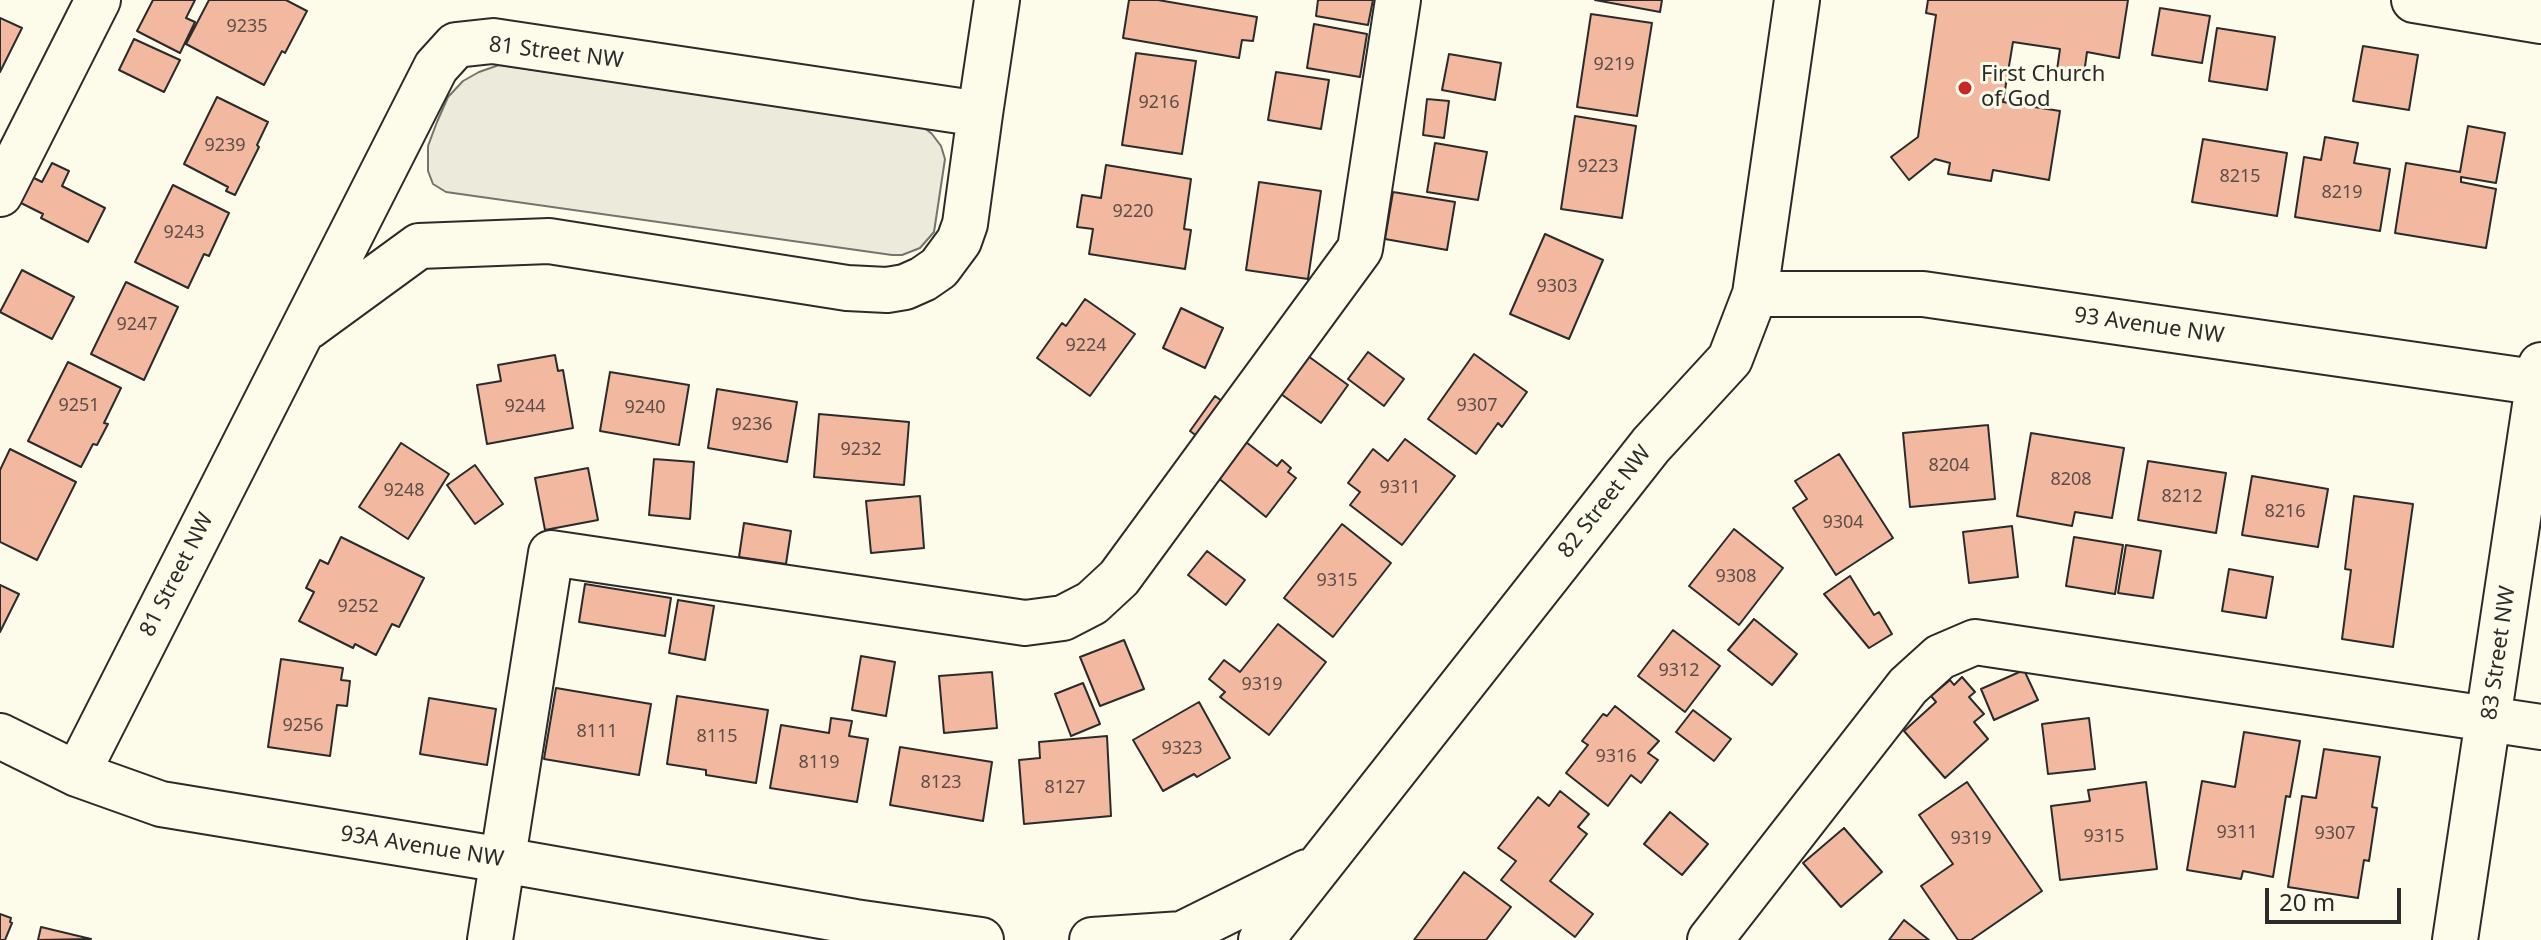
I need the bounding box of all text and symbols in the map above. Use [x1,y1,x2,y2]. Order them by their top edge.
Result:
house number: 9235 [226,16,268,38]
street label: 81 Street NW [487,32,625,74]
house number: 9219 [1593,54,1635,76]
place label: First Church of God [1981,62,2105,114]
marker: First Church of God [1956,79,1974,97]
house number: 9216 [1138,92,1180,114]
house number: 9239 [204,135,246,157]
house number: 9223 [1577,156,1619,178]
house number: 8215 [2219,166,2261,188]
house number: 8219 [2321,182,2363,204]
house number: 9220 [1112,201,1154,223]
house number: 9243 [163,222,205,244]
house number: 9303 [1536,276,1578,298]
street label: 93 Avenue NW [2072,302,2226,350]
house number: 9247 [116,314,158,336]
house number: 9224 [1065,335,1107,357]
house number: 9251 [58,395,100,417]
house number: 9307 [1456,395,1498,417]
house number: 9244 [504,396,546,418]
house number: 9240 [624,397,666,419]
house number: 9236 [731,414,773,436]
house number: 9232 [840,439,882,461]
street label: 82 Street NW [1553,441,1657,563]
house number: 8204 [1928,455,1970,477]
house number: 8208 [2050,469,2092,491]
house number: 9311 [1379,477,1421,499]
house number: 9248 [383,480,425,502]
house number: 8212 [2161,486,2203,508]
house number: 8216 [2264,501,2306,523]
street label: 81 Street NW [135,509,219,641]
house number: 9304 [1822,512,1864,534]
house number: 9308 [1715,566,1757,588]
house number: 9315 [1316,570,1358,592]
street label: 83 Street NW [2477,584,2521,722]
house number: 9252 [337,596,379,618]
house number: 9312 [1658,660,1700,682]
house number: 9319 [1241,674,1283,696]
house number: 9256 [282,715,324,737]
house number: 8111 [576,721,618,743]
house number: 8115 [696,726,738,748]
house number: 9323 [1161,738,1203,760]
house number: 9316 [1595,746,1637,768]
house number: 8119 [798,752,840,774]
house number: 8123 [920,772,962,794]
house number: 8127 [1044,777,1086,799]
street label: 93A Avenue NW [338,821,506,873]
house number: 9311 [2216,822,2258,844]
house number: 9307 [2314,823,2356,845]
house number: 9315 [2083,826,2125,848]
house number: 9319 [1950,828,1992,850]
scale bar [2269,872,2405,922]
text: 20 m [2279,885,2335,918]

